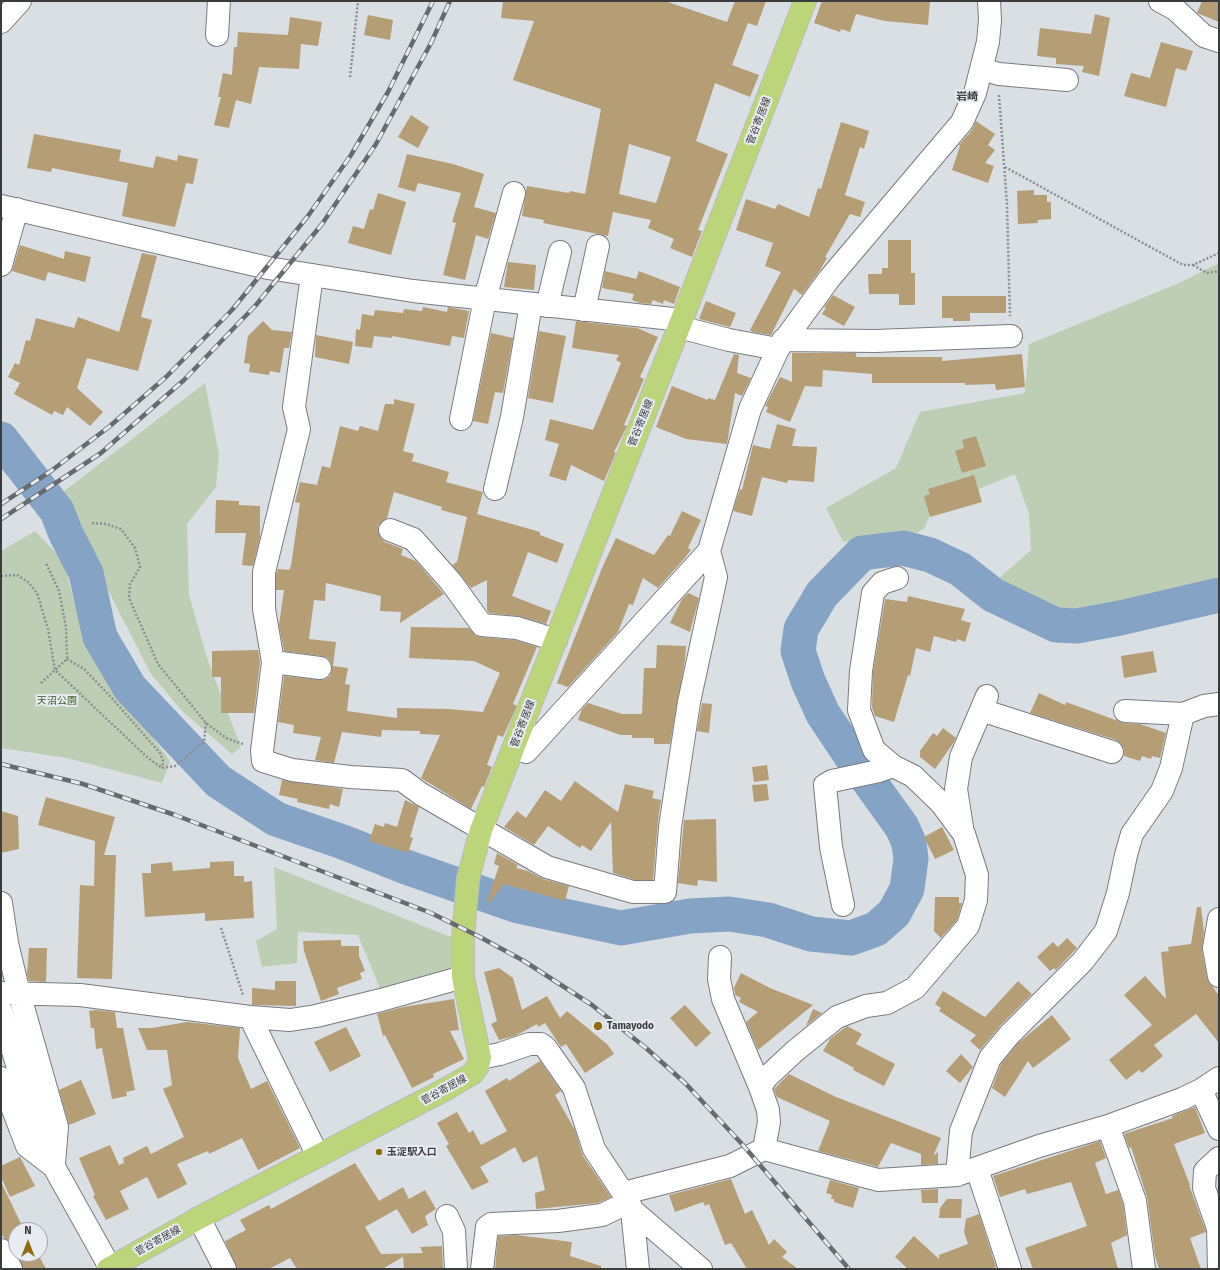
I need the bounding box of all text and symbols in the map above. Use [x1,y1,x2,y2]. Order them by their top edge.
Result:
district label: 岩崎 [956,90,978,104]
street label: 菅谷寄居線 [744,96,774,146]
street label: 菅谷寄居線 [626,398,656,448]
park label: 天沼公園 [37,695,77,707]
street label: 菅谷寄居線 [508,699,538,749]
marker: Tamayodo [592,1020,604,1032]
place label: Tamayodo [607,1020,654,1032]
street label: 菅谷寄居線 [419,1073,469,1107]
place label: 玉淀駅入口 [387,1146,437,1158]
marker: 玉淀駅入口 [374,1147,384,1157]
north arrow [8,1222,48,1262]
text: N [24,1224,32,1237]
street label: 菅谷寄居線 [133,1224,183,1258]

